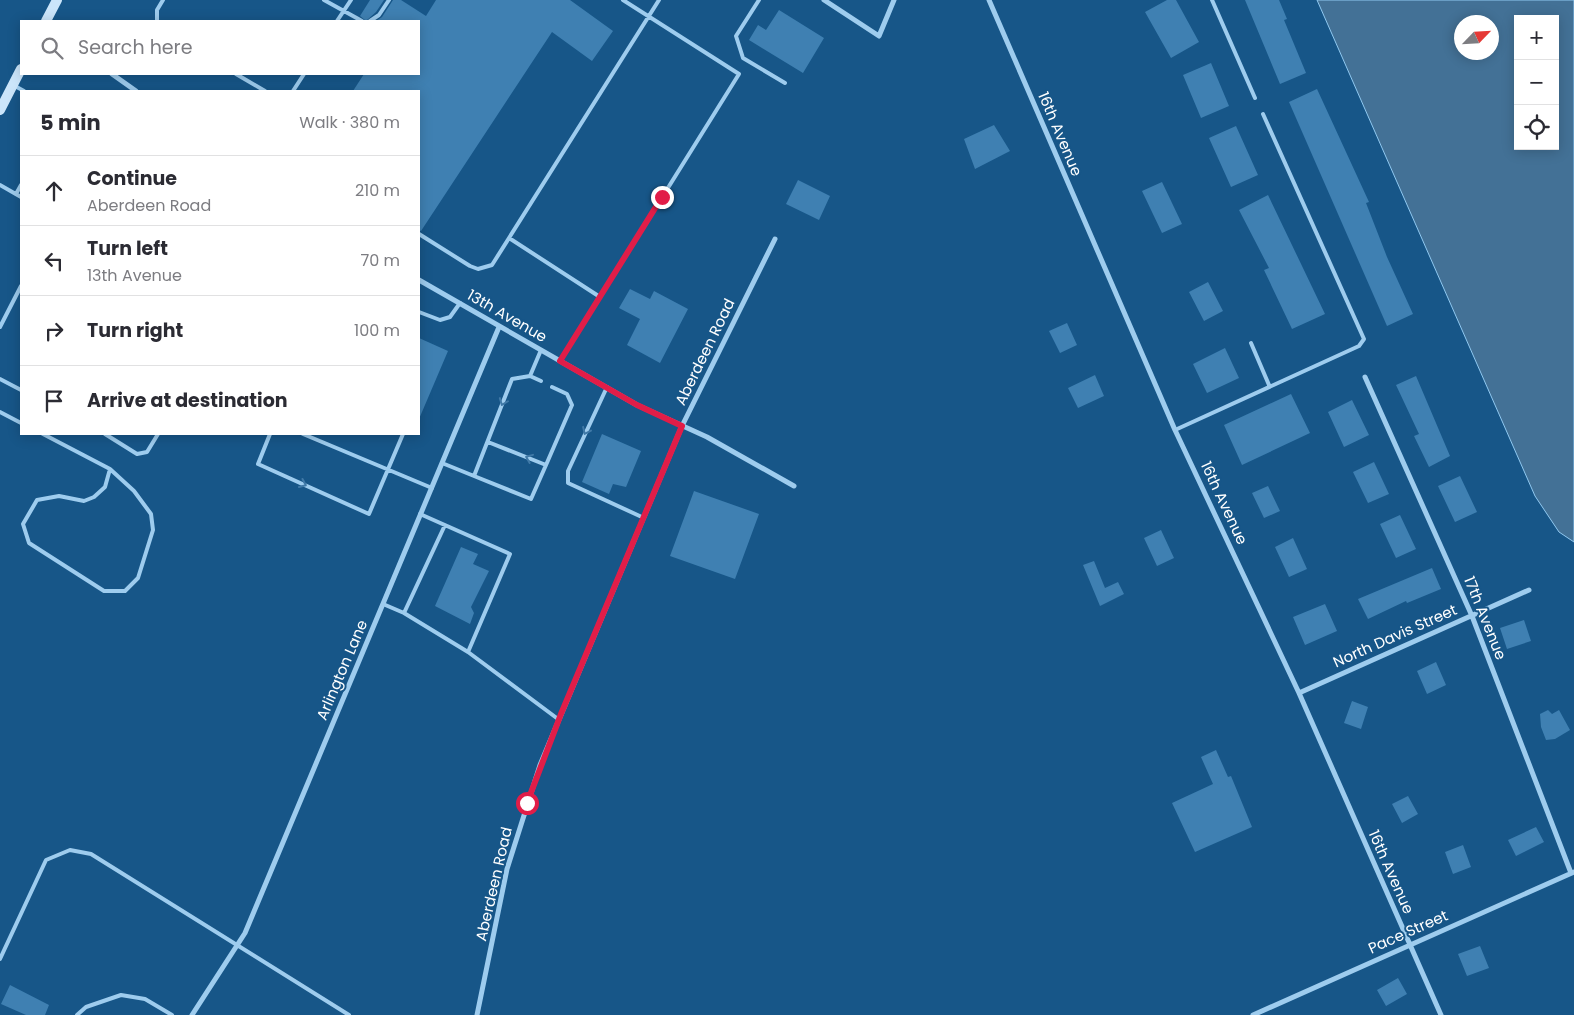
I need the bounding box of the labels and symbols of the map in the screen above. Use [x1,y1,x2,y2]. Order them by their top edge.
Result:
north arrow [1454,15,1499,60]
street label: 16th Avenue [1033,88,1088,179]
route end [651,186,674,209]
street label: 13th Avenue [463,284,551,347]
street label: Aberdeen Road [670,295,740,409]
one-way arrow [499,397,509,406]
one-way arrow [583,426,593,435]
one-way arrow [525,454,534,465]
street label: 16th Avenue [1196,458,1253,548]
one-way arrow [298,477,307,488]
street label: 17th Avenue [1459,573,1512,663]
street label: North Davis Street [1330,599,1460,672]
street label: Arlington Lane [311,616,372,723]
route start [516,792,539,815]
street label: Aberdeen Road [470,825,517,943]
street label: 16th Avenue [1364,827,1419,917]
street label: Pace Street [1365,905,1451,958]

